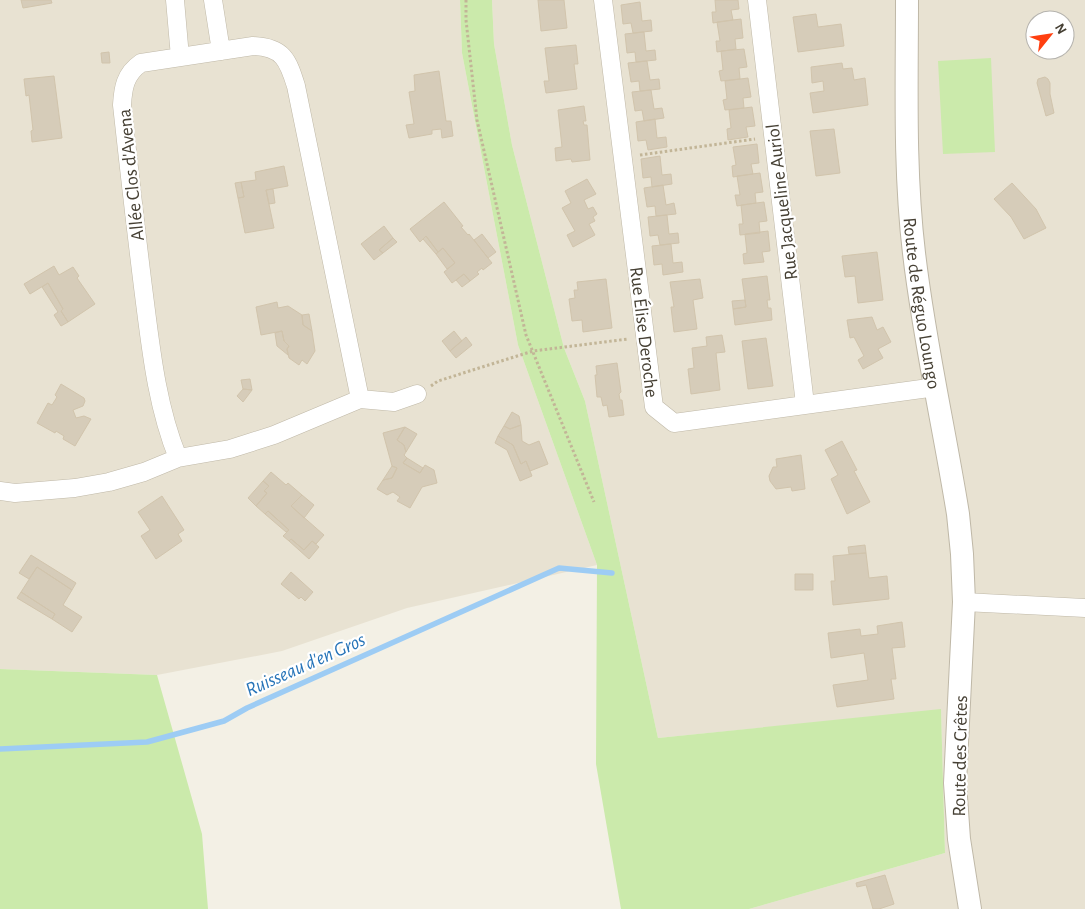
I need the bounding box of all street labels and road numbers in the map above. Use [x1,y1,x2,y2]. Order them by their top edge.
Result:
street label: Allée Clos d'Avena [115,108,148,242]
street label: Rue Jacqueline Auriol [763,123,802,281]
street label: Route de Réguo Loungo [900,217,943,391]
street label: Rue Élise Deroche [626,266,663,399]
street label: Route des Crêtes [950,695,971,817]

